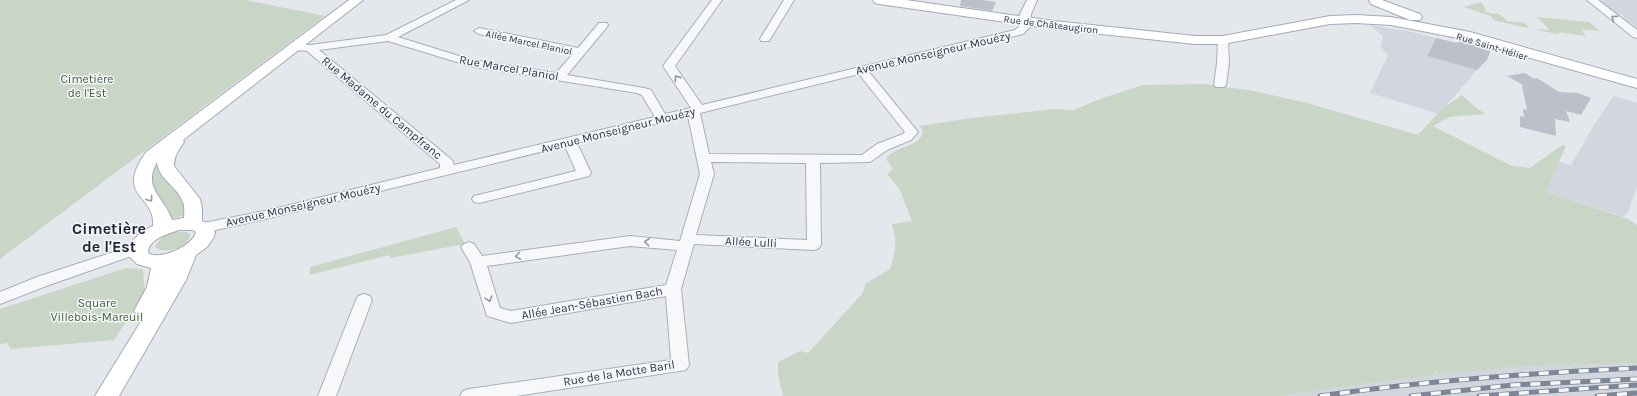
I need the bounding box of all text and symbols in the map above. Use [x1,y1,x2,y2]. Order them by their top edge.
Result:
street label: Rue de Châteaugiron [1003,13,1099,37]
one-way arrow [1611,15,1618,23]
street label: Allée Marcel Planiol [484,28,573,58]
street label: Avenue Monseigneur Mouézy [854,28,1012,78]
street label: Rue Saint-Hélier [1455,30,1529,64]
street label: Rue Marcel Planiol [458,52,560,84]
street label: Rue Madame du Campfranc [319,54,445,162]
park label: Cimetière de l'Est [60,72,114,100]
one-way arrow [675,75,682,82]
street label: Avenue Monseigneur Mouézy [539,104,697,156]
street label: Avenue Monseigneur Mouézy [224,180,382,230]
one-way arrow [145,194,152,201]
district label: Cimetière de l'Est [72,219,146,256]
street label: Allée Lulli [725,234,777,250]
one-way arrow [644,238,650,247]
one-way arrow [515,251,521,260]
street label: Allée Jean-Sébastien Bach [520,284,664,322]
one-way arrow [484,295,493,302]
park label: Square Villebois-Mareuil [51,296,143,324]
street label: Rue de la Motte Baril [562,357,676,389]

